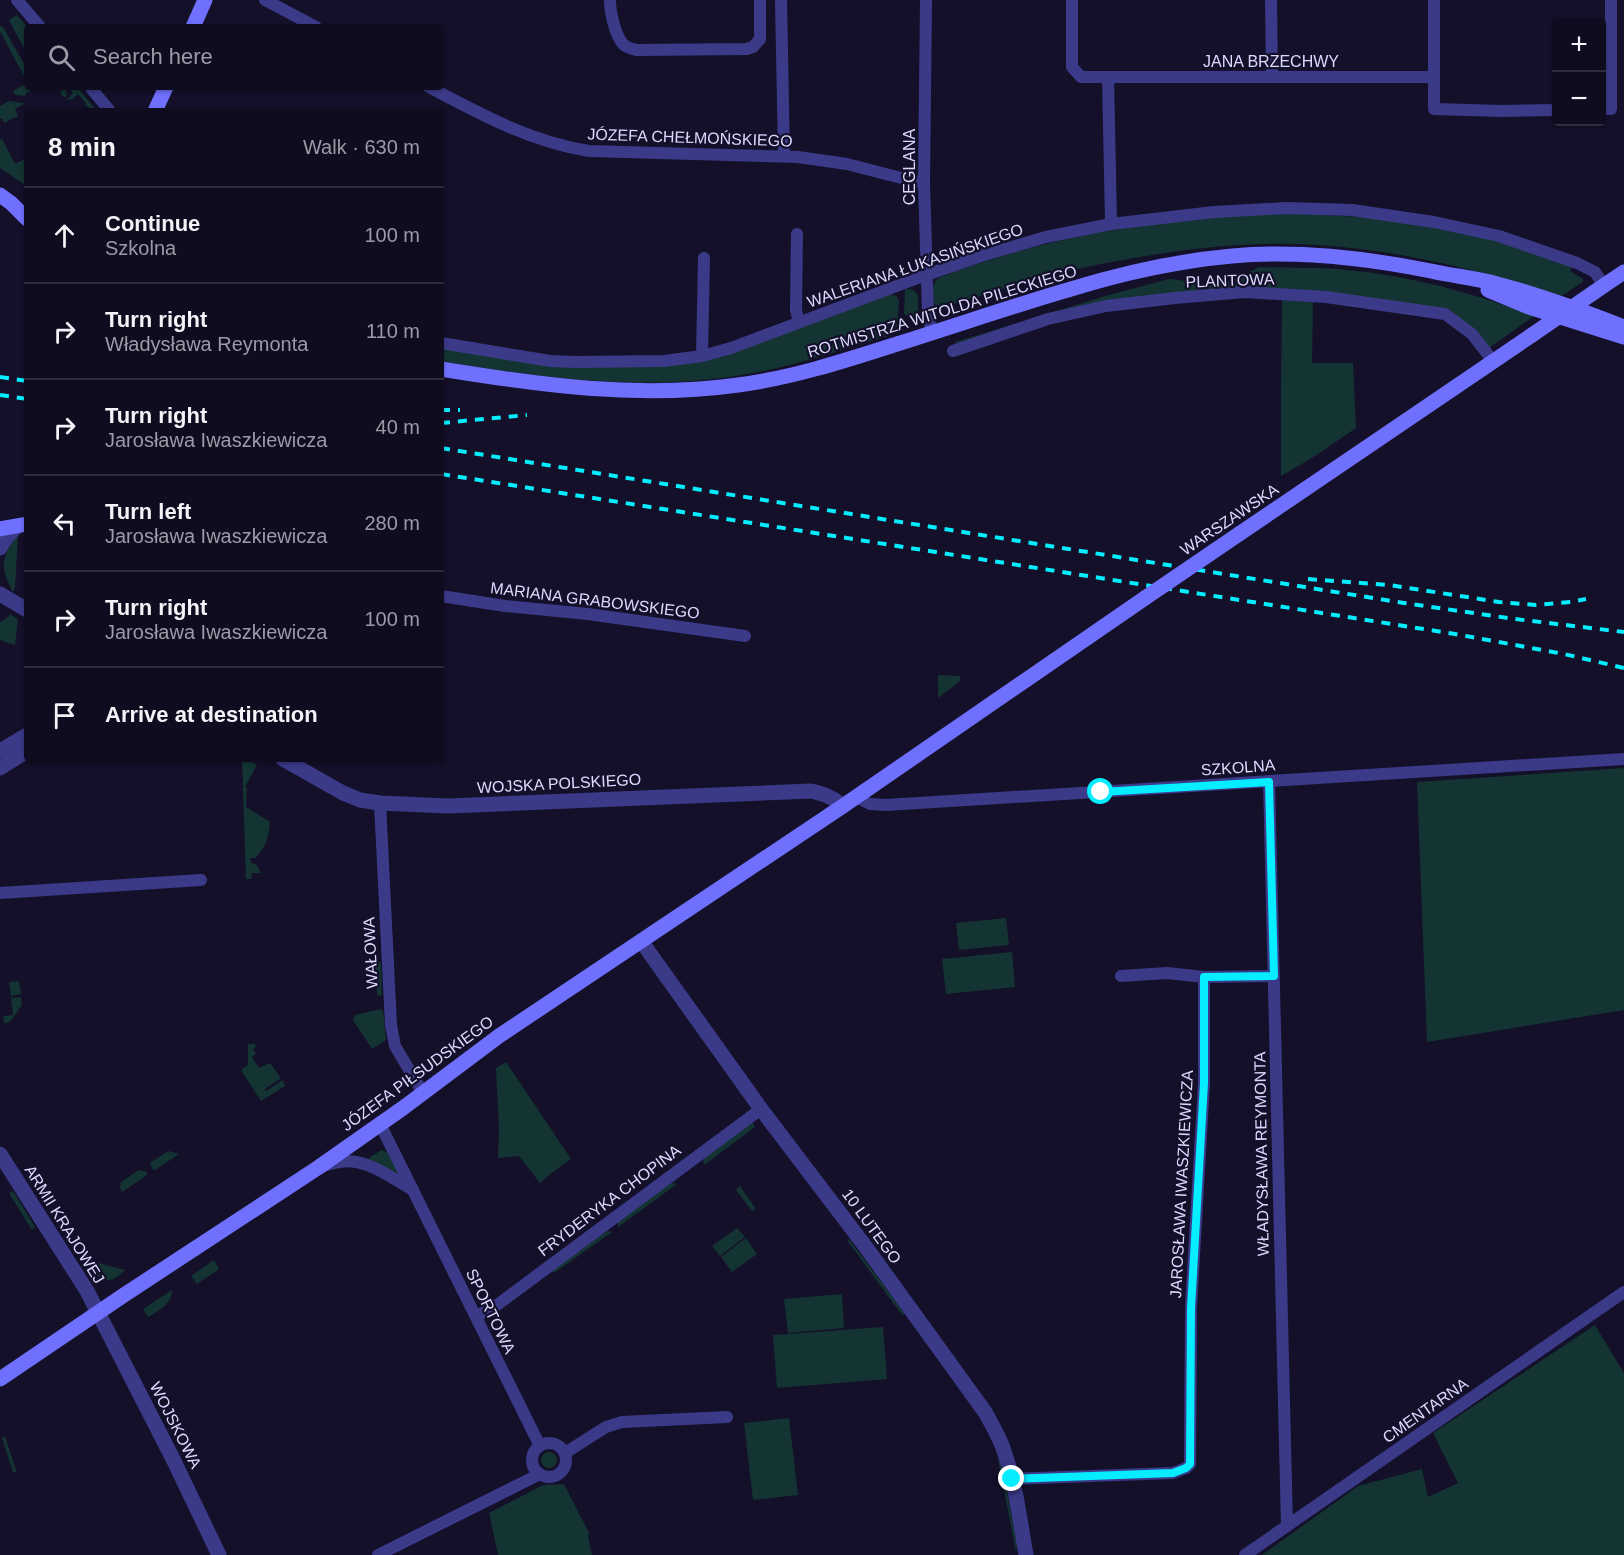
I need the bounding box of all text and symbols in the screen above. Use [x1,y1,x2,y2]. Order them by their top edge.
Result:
map controls [1552,18,1606,126]
button: + [1552,18,1606,72]
search box [24,24,444,90]
icon: search [45,41,78,74]
text: Search here [93,44,213,69]
street label: JANA BRZECHWY [1203,53,1339,70]
button: − [1552,72,1606,126]
street label: JÓZEFA CHEŁMOŃSKIEGO [587,124,793,150]
street label: CEGLANA [901,128,918,205]
text: 8 min [48,132,116,162]
text: Walk · 630 m [303,136,420,158]
text: Continue [105,211,200,236]
icon: ahead [48,219,81,252]
street label: WALERIANA ŁUKASIŃSKIEGO [805,220,1025,310]
text: 100 m [364,224,420,246]
text: Szkolna [105,237,176,259]
street label: ROTMISTRZA WITOLDA PILECKIEGO [805,262,1079,361]
street label: PLANTOWA [1185,270,1275,291]
text: Turn right [105,307,207,332]
icon: right [48,315,81,348]
text: 110 m [366,320,420,342]
text: Władysława Reymonta [105,333,308,355]
text: Turn right [105,403,207,428]
icon: right [48,411,81,444]
text: 40 m [376,416,420,438]
text: Jarosława Iwaszkiewicza [105,429,327,451]
street label: WARSZAWSKA [1177,480,1282,558]
text: Turn left [105,499,191,524]
icon: left [48,507,81,540]
text: 280 m [364,512,420,534]
text: Jarosława Iwaszkiewicza [105,525,327,547]
street label: MARIANA GRABOWSKIEGO [489,579,701,622]
text: Turn right [105,595,207,620]
icon: right [48,603,81,636]
text: 100 m [364,608,420,630]
text: Jarosława Iwaszkiewicza [105,621,327,643]
icon: arrive [48,699,81,732]
text: Arrive at destination [105,702,318,727]
street label: SZKOLNA [1200,756,1276,779]
street label: WOJSKA POLSKIEGO [476,771,642,796]
route start [1087,778,1113,804]
street label: WAŁOWA [360,916,381,989]
street label: JÓZEFA PIŁSUDSKIEGO [338,1012,496,1134]
street label: WŁADYSŁAWA REYMONTA [1251,1051,1272,1257]
street label: JAROSŁAWA IWASZKIEWICZA [1167,1069,1196,1299]
street label: FRYDERYKA CHOPINA [535,1141,684,1259]
street label: ARMII KRAJOWEJ [21,1162,108,1286]
street label: 10 LUTEGO [839,1186,904,1267]
street label: SPORTOWA [463,1266,519,1357]
street label: CMENTARNA [1379,1375,1471,1446]
street label: WOJSKOWA [147,1379,205,1471]
route end [998,1465,1024,1491]

